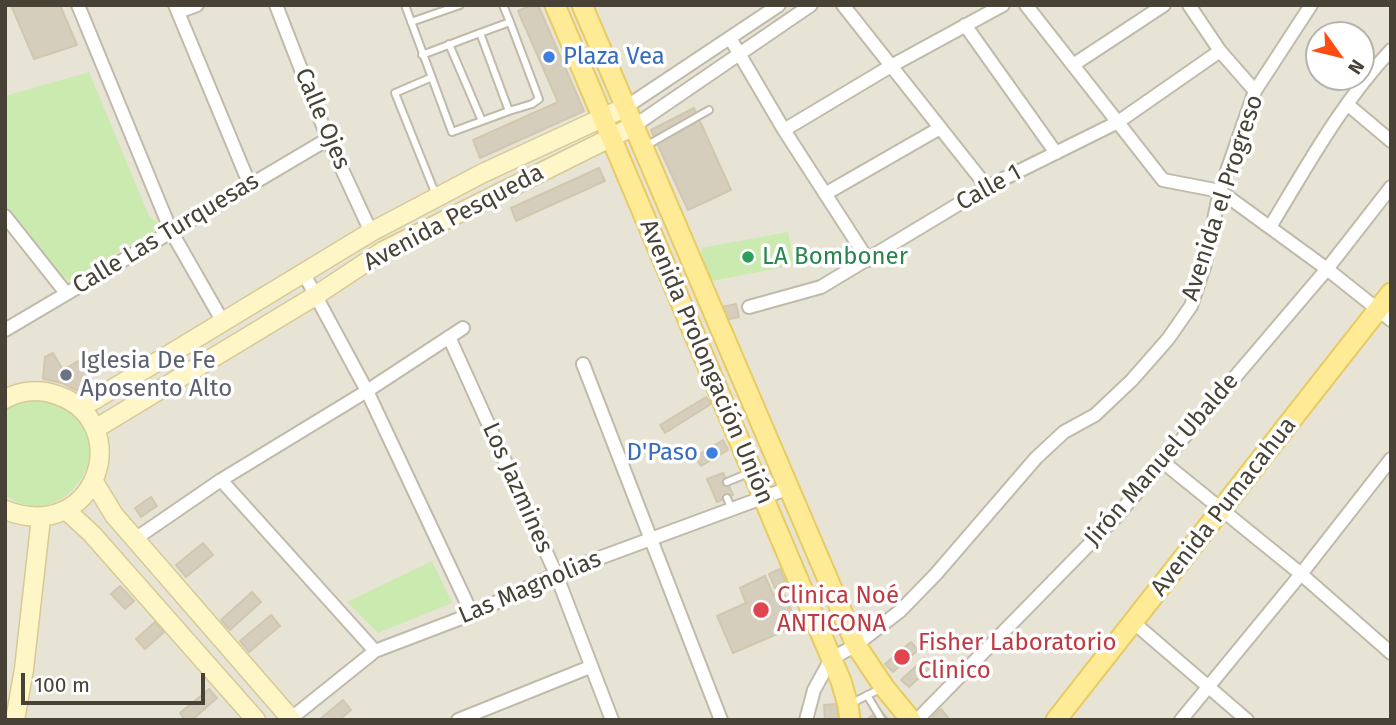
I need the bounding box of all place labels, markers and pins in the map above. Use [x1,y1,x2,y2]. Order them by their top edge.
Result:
place label: Plaza Vea [563,43,665,71]
marker: Plaza Vea [541,49,557,65]
place label: LA Bomboner [762,243,908,271]
marker: LA Bomboner [740,249,756,265]
place label: Iglesia De Fe Aposento Alto [80,347,232,403]
marker: Iglesia De Fe Aposento Alto [58,367,74,383]
place label: D'Paso [627,439,698,467]
marker: D'Paso [704,445,720,461]
place label: Clinica Noé ANTICONA [777,582,899,638]
marker: Clinica Noé ANTICONA [751,600,771,620]
place label: Fisher Laboratorio Clinico [918,629,1117,685]
marker: Fisher Laboratorio Clinico [892,647,912,667]

